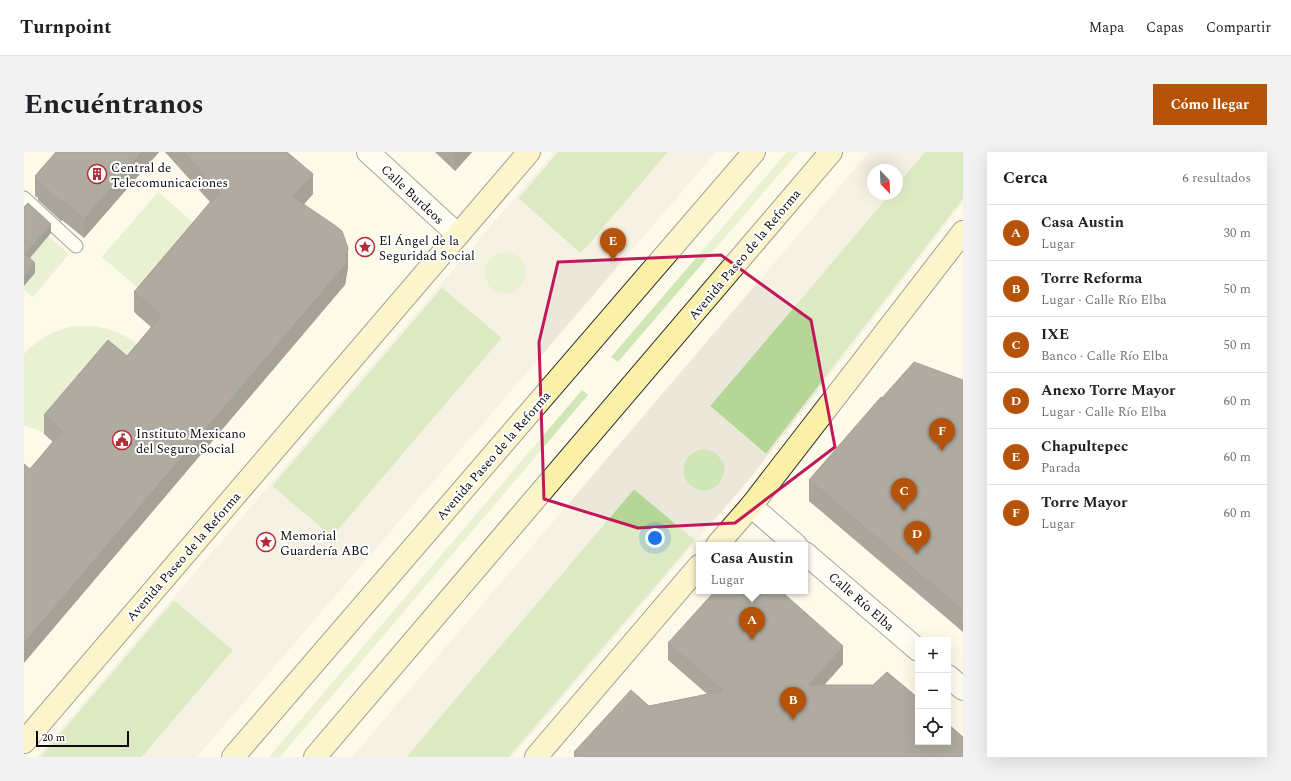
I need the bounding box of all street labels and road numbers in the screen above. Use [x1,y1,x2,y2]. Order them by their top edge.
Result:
street label: Calle Burdeos [376,160,448,229]
street label: Avenida Paseo de la Reforma [684,184,806,325]
street label: Avenida Paseo de la Reforma [432,386,556,525]
street label: Avenida Paseo de la Reforma [122,487,246,626]
street label: Calle Río Elba [824,567,899,637]

